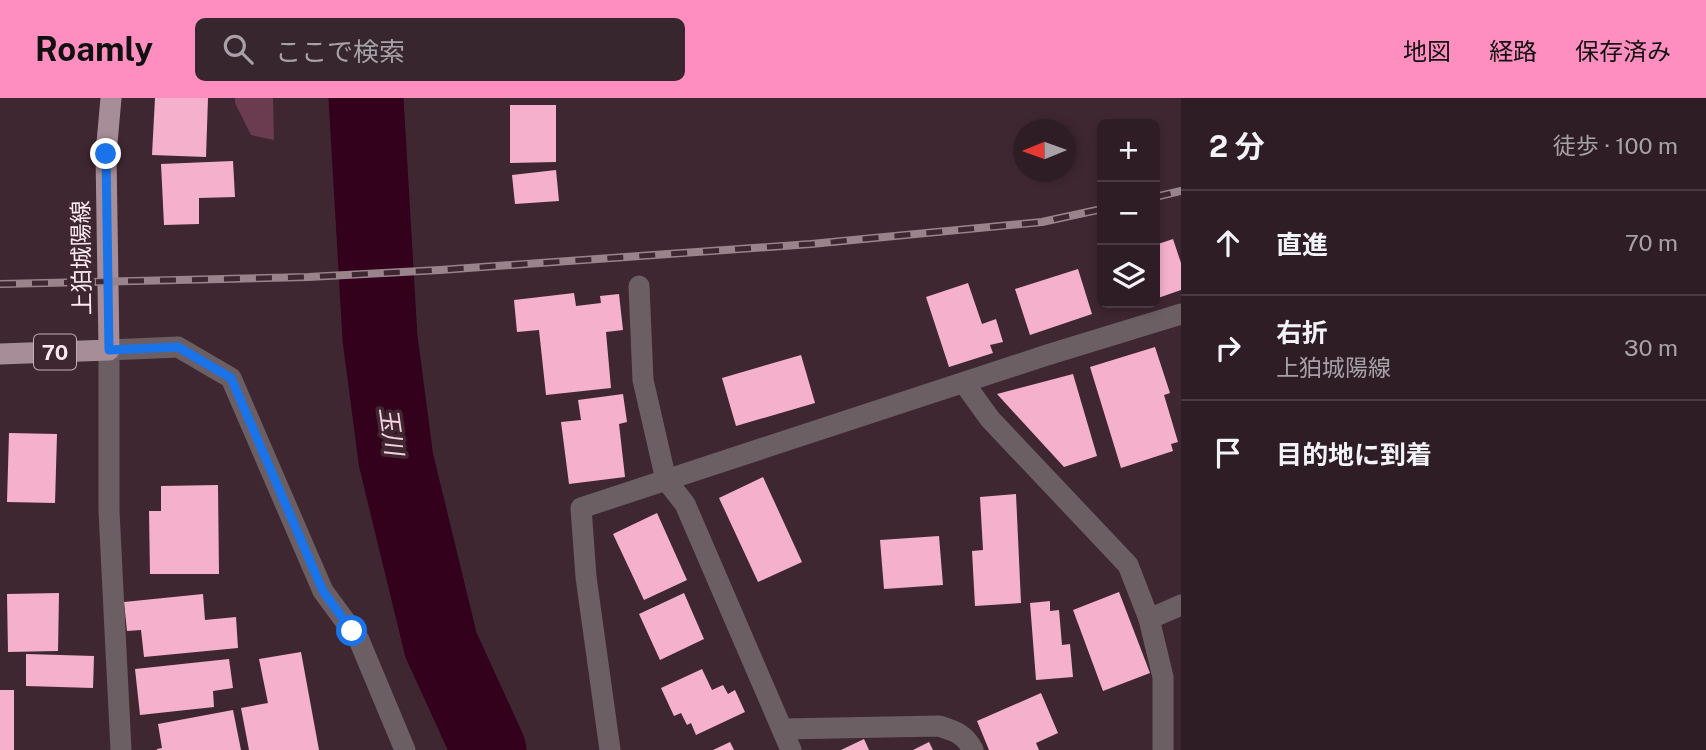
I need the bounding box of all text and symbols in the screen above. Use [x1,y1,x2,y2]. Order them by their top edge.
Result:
search box [195,18,685,81]
text: Roamly [35,30,153,68]
icon: search [219,30,257,68]
text: ここで検索 [275,36,405,67]
text: 地図 [1403,37,1451,65]
text: 経路 [1489,37,1537,65]
text: 保存済み [1575,37,1671,65]
north arrow [1013,119,1076,182]
map controls [1097,119,1160,308]
button: + [1097,119,1160,182]
text: 2 分 [1209,128,1265,164]
text: 徒歩 · 100 m [1553,132,1678,159]
route end [90,138,121,169]
button: − [1097,182,1160,245]
street label: 上狛城陽線 [66,200,96,316]
icon: ahead [1209,224,1247,262]
text: 直進 [1276,229,1328,260]
text: 70 m [1625,229,1678,256]
button: layers [1097,245,1160,308]
text: 右折 [1276,317,1328,348]
icon: right [1209,329,1247,367]
road number: 70 [34,334,76,370]
text: 30 m [1624,334,1678,361]
text: 上狛城陽線 [1276,354,1391,381]
water label: 玉川 [375,405,410,460]
icon: arrive [1209,434,1247,472]
text: 目的地に到着 [1276,439,1432,470]
route start [336,615,367,646]

